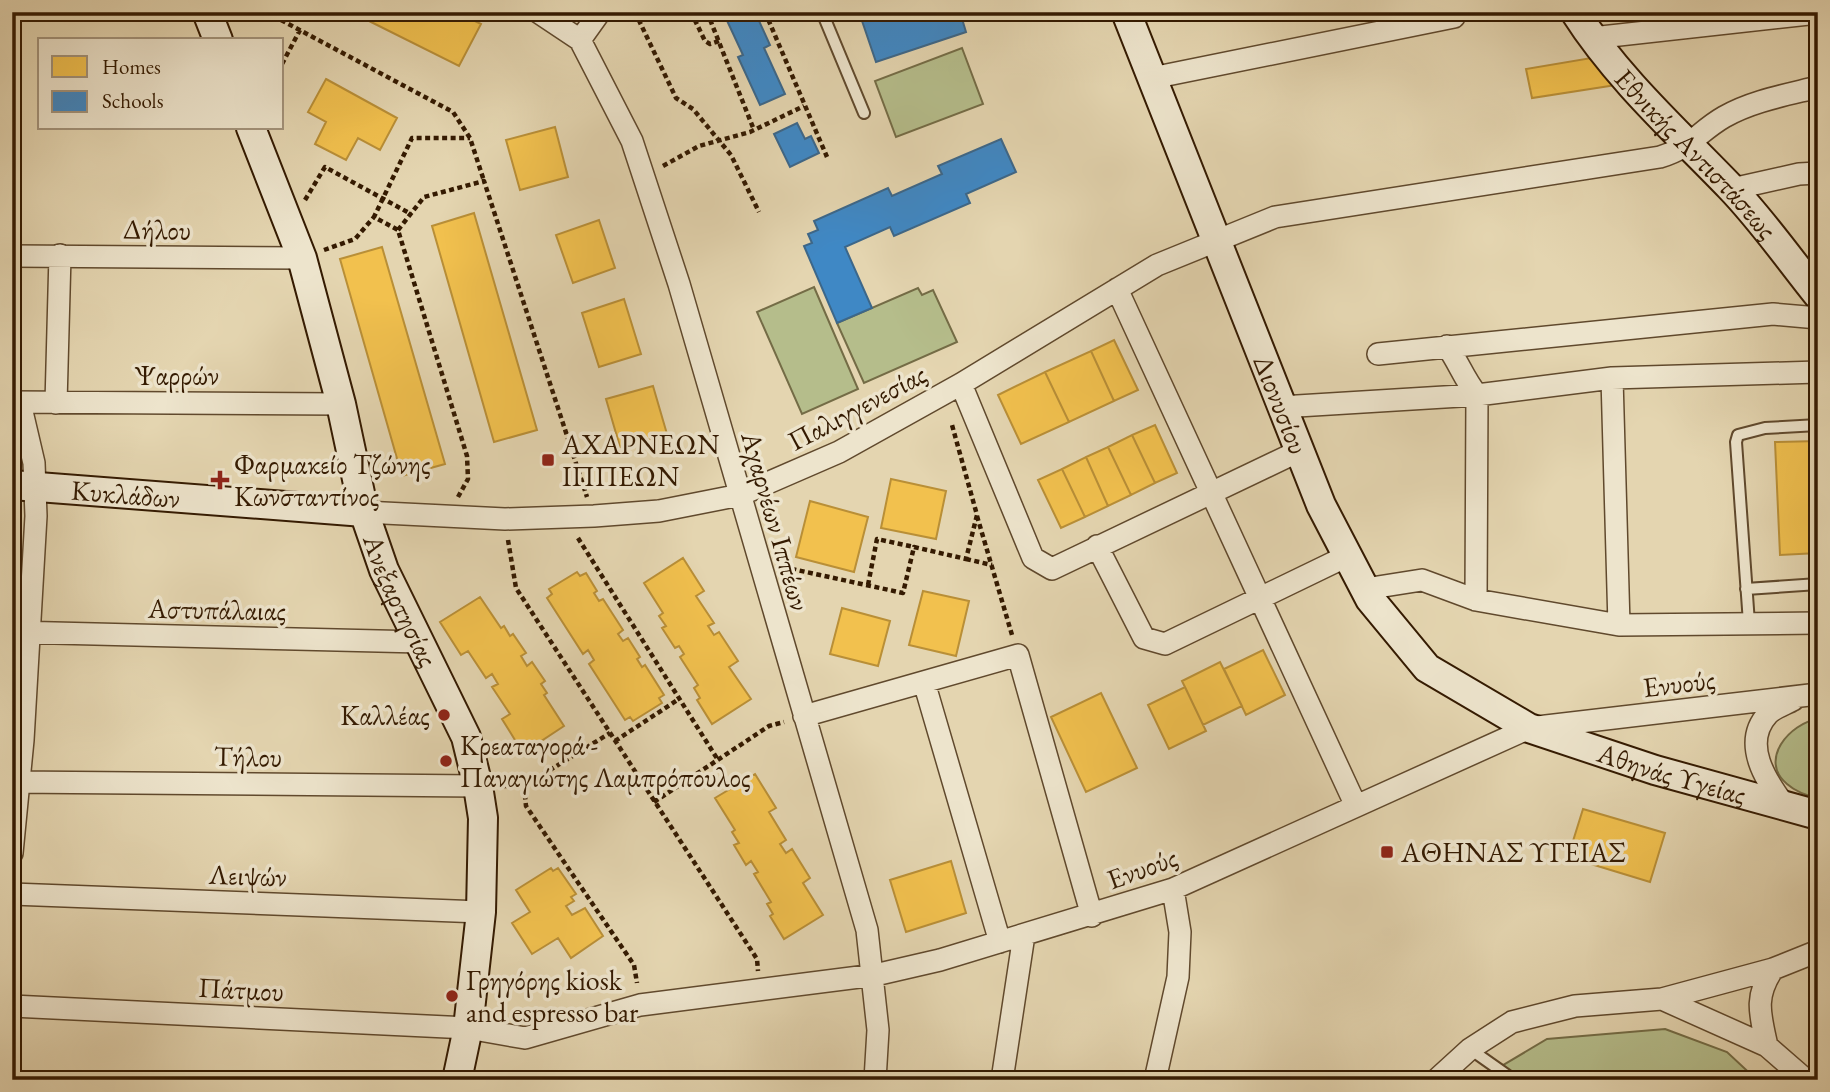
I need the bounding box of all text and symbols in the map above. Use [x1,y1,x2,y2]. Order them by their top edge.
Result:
legend [38,38,284,130]
text: Homes [102,53,161,80]
street label: Εθνικής Αντιστάσεως [1607,61,1786,246]
text: Schools [102,87,164,114]
street label: Δήλου [123,210,191,248]
street label: Διονυσίου [1245,350,1317,459]
street label: Παλιγγενεσίας [781,355,933,459]
street label: Ψαρρών [135,357,219,393]
place label: ΑΧΑΡΝΕΩΝ ΙΠΠΕΩΝ [561,426,719,494]
street label: Αχαρνέων Ιππέων [733,426,819,615]
place label: Φαρμακείο Τζώνης Κωνσταντίνος [234,446,431,514]
marker: ΑΧΑΡΝΕΩΝ ΙΠΠΕΩΝ [540,452,556,468]
street label: Κυκλάδων [70,472,181,516]
marker: Φαρμακείο Τζώνης Κωνσταντίνος [212,472,228,488]
street label: Ανεξαρτησίας [355,529,447,673]
street label: Αστυπάλαιας [146,590,287,628]
street label: Ενυούς [1641,661,1717,705]
place label: Καλλέας [340,697,430,733]
marker: Καλλέας [436,707,452,723]
place label: Κρεαταγορά - Παναγιώτης Λαμπρόπουλος [460,727,751,795]
street label: Αθηνάς Υγείας [1592,734,1750,812]
street label: Τήλου [214,737,282,775]
marker: Κρεαταγορά - Παναγιώτης Λαμπρόπουλος [438,753,454,769]
place label: ΑΘΗΝΑΣ ΥΓΕΙΑΣ [1400,834,1626,870]
street label: Ενυούς [1102,839,1182,897]
marker: ΑΘΗΝΑΣ ΥΓΕΙΑΣ [1379,844,1395,860]
street label: Λειψών [207,856,288,894]
place label: Γρηγόρης kiosk and espresso bar [466,962,639,1030]
street label: Πάτμου [197,969,285,1009]
marker: Γρηγόρης kiosk and espresso bar [444,988,460,1004]

